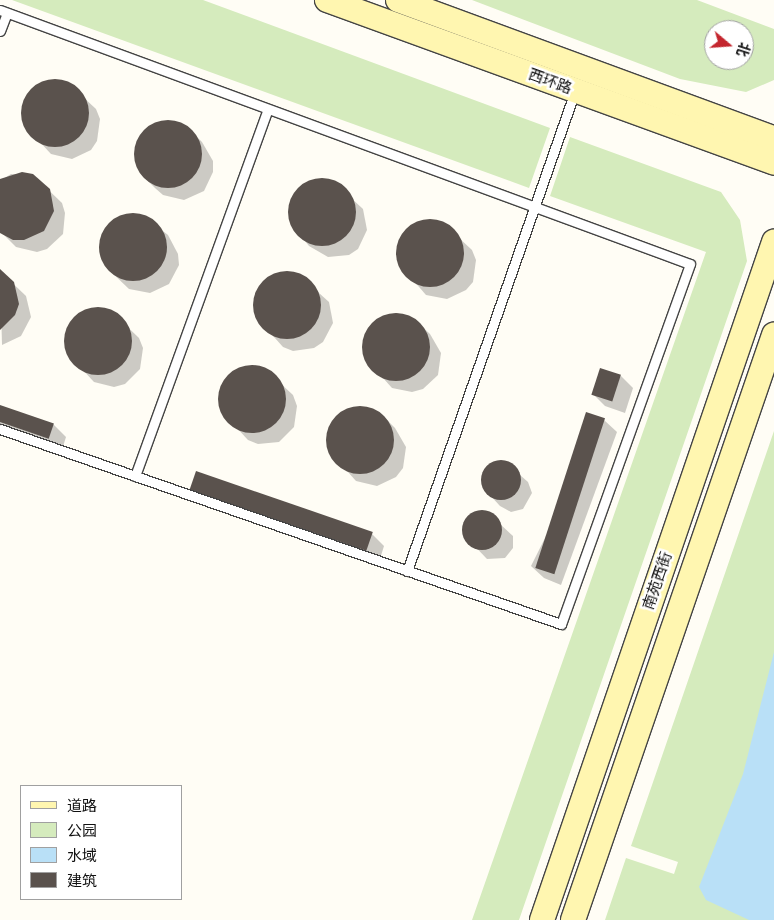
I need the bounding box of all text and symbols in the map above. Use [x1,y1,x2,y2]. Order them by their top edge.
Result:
north arrow [704,20,754,70]
text: 北 [733,40,753,59]
street label: 西环路 [526,66,574,98]
street label: 南苑西街 [640,550,676,612]
legend [20,785,182,900]
text: 道路 [67,797,97,815]
text: 公园 [67,822,97,840]
text: 水域 [67,847,97,865]
text: 建筑 [67,872,97,890]

